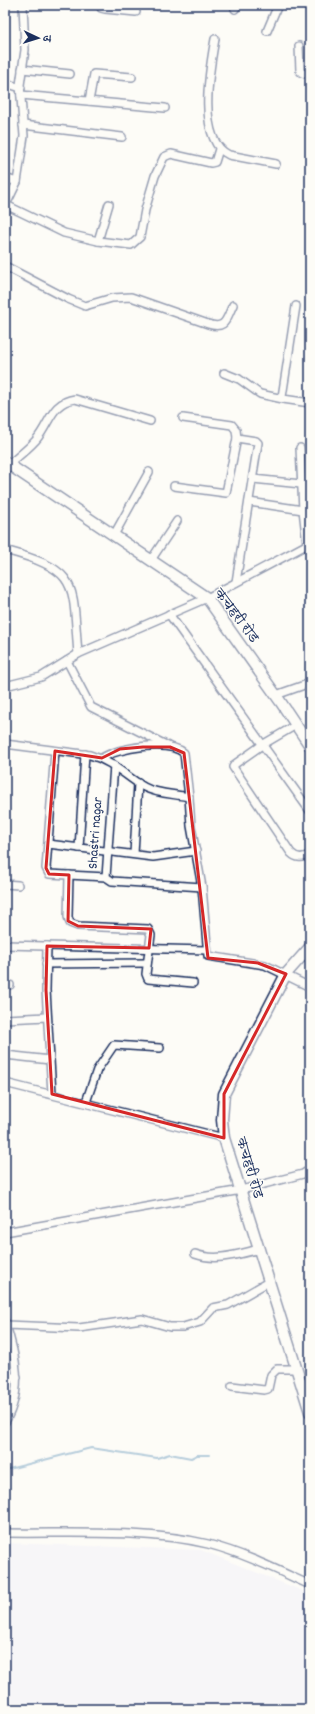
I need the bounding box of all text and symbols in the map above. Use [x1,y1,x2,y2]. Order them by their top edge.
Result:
north arrow [18,18,58,58]
text: उ [38,34,54,43]
street label: कचहरी रोड [208,584,264,648]
street label: Shastri nagar [84,796,109,870]
street label: कचहरी रोड [230,1134,268,1202]

